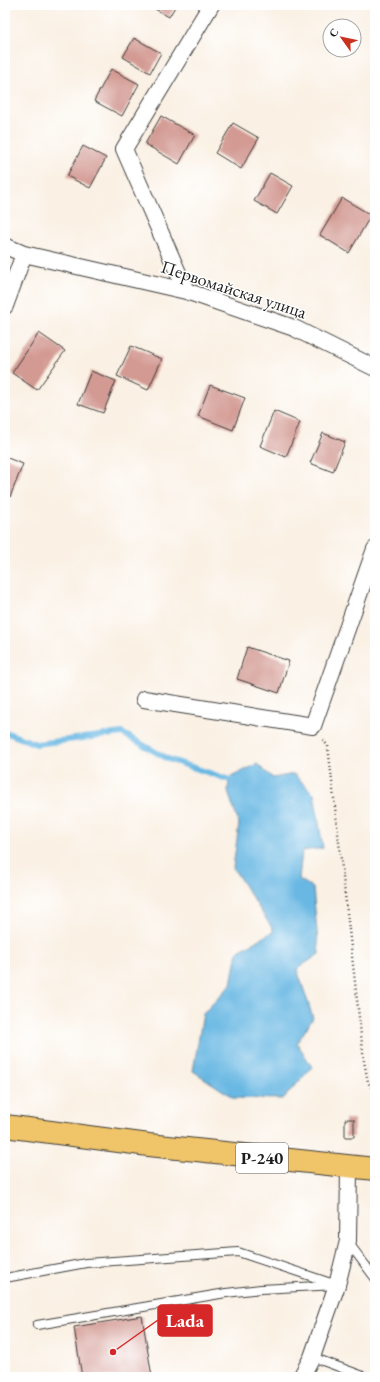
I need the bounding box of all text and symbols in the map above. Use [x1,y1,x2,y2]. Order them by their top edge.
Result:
north arrow [322,18,362,58]
text: С [326,25,342,40]
street label: Первомайская улица [158,255,311,324]
road number: Р-240 [236,1143,288,1173]
callout: Lada [158,1305,212,1336]
text: Lada [166,1308,205,1333]

